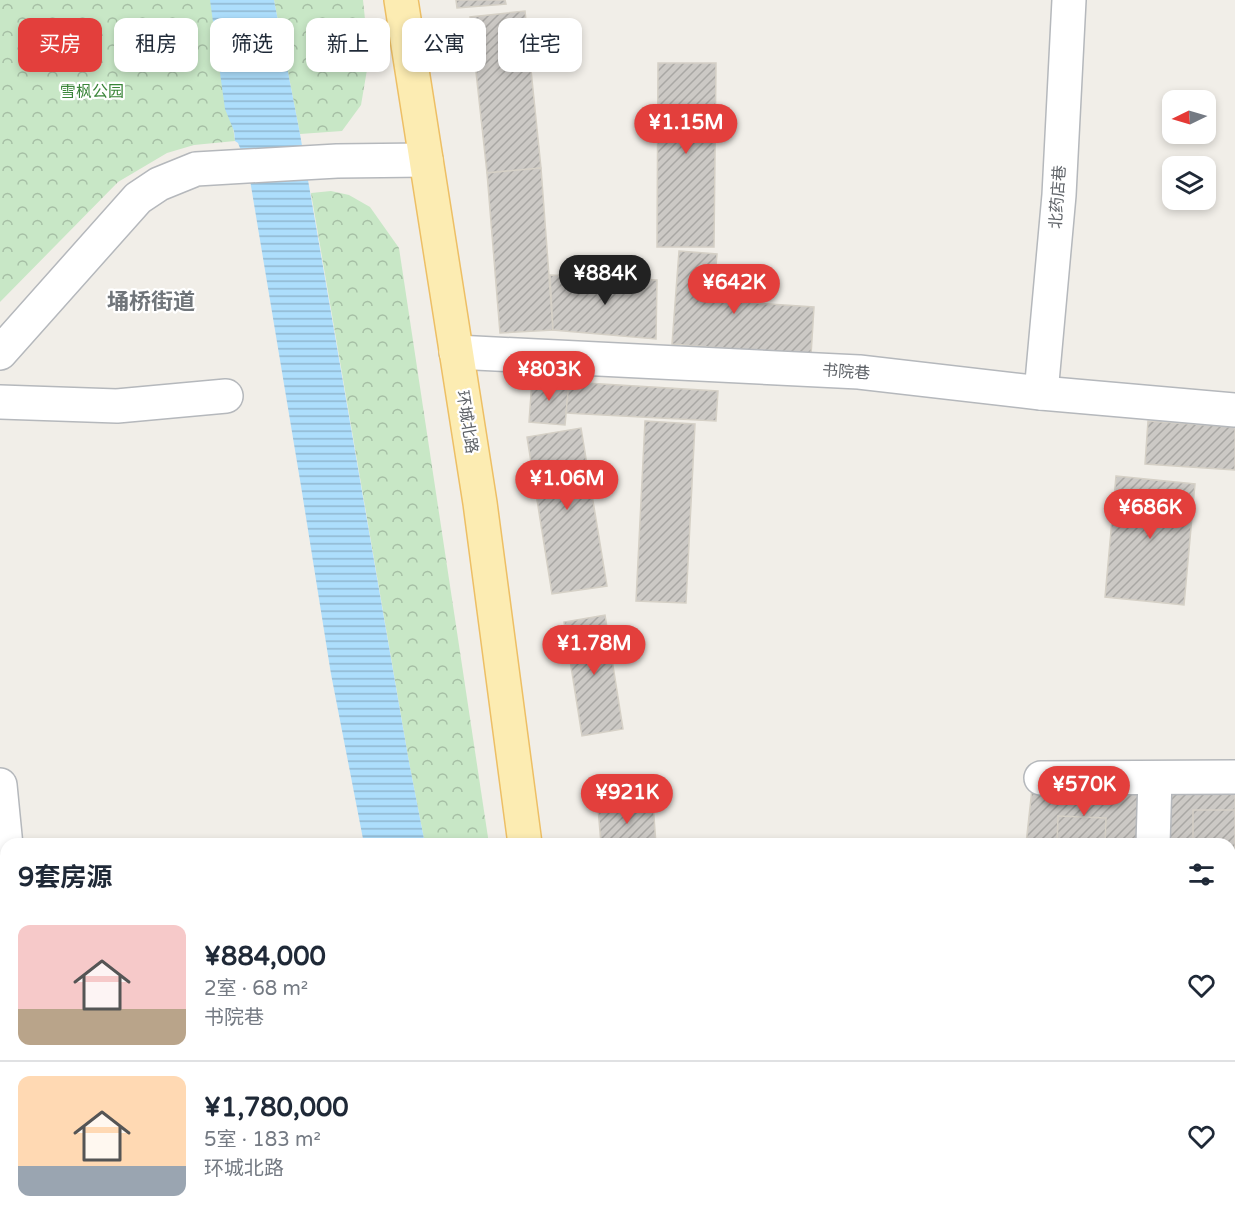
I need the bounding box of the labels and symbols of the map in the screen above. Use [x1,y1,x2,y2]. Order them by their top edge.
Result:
park label: 雪枫公园 [60,82,124,102]
north arrow [1162,90,1216,144]
pin: ¥1.15M [637,104,735,155]
street label: 北药店巷 [1046,164,1070,230]
pin: ¥884K [563,255,647,306]
pin: ¥642K [692,264,776,315]
district label: 埇桥街道 [107,289,195,315]
pin: ¥803K [507,351,591,402]
street label: 书院巷 [821,360,871,384]
street label: 环城北路 [452,389,482,455]
pin: ¥1.06M [518,460,616,511]
pin: ¥686K [1108,489,1192,540]
pin: ¥1.78M [545,625,643,676]
pin: ¥570K [1042,766,1126,817]
pin: ¥921K [585,774,669,825]

